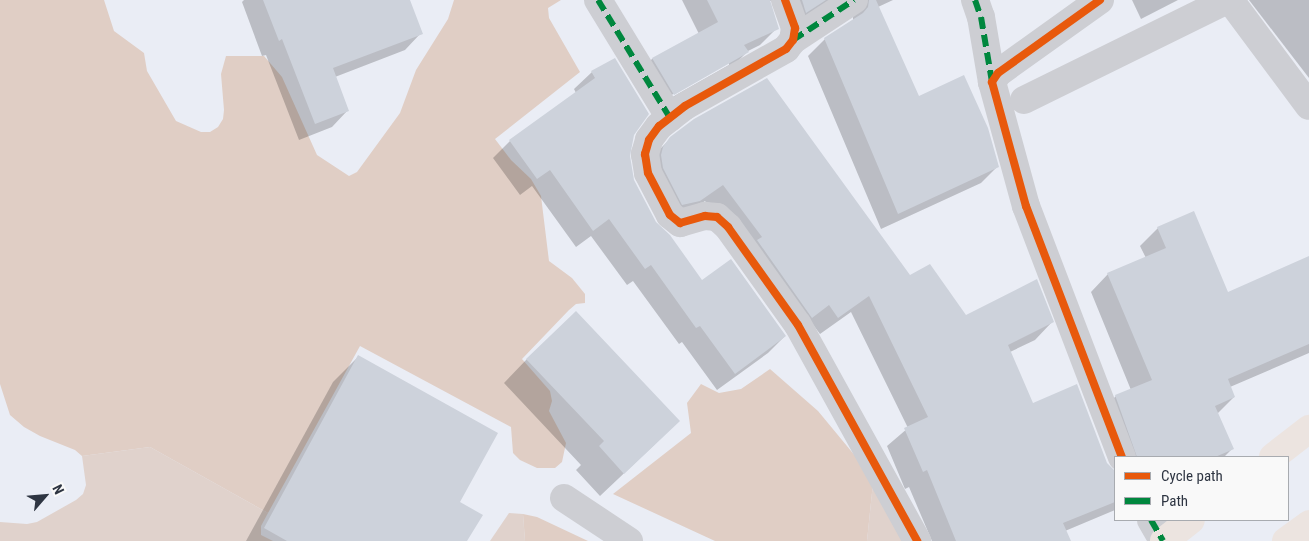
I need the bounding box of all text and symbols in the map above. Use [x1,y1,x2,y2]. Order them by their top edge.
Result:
legend [1114,456,1289,521]
text: Cycle path [1161,467,1223,485]
north arrow [20,471,70,521]
text: N [49,482,67,497]
text: Path [1161,492,1188,510]

